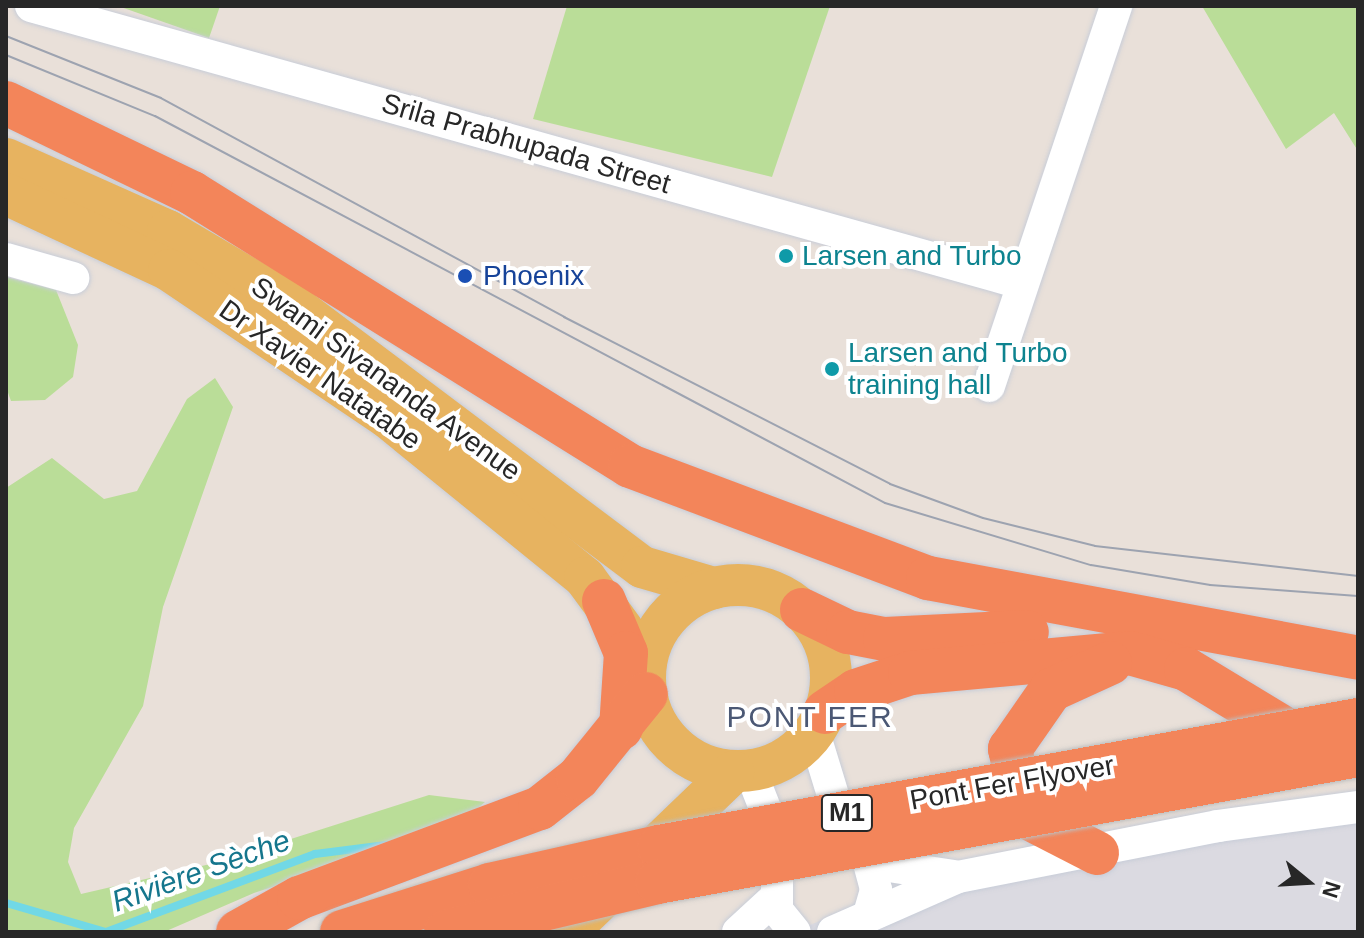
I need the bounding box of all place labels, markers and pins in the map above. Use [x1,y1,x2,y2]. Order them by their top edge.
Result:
place label: Larsen and Turbo [802,239,1022,273]
marker: Larsen and Turbo [777,247,795,265]
place label: Phoenix [483,259,584,293]
marker: Phoenix [454,265,476,287]
place label: Larsen and Turbo training hall [848,336,1068,402]
marker: Larsen and Turbo training hall [823,360,841,378]

